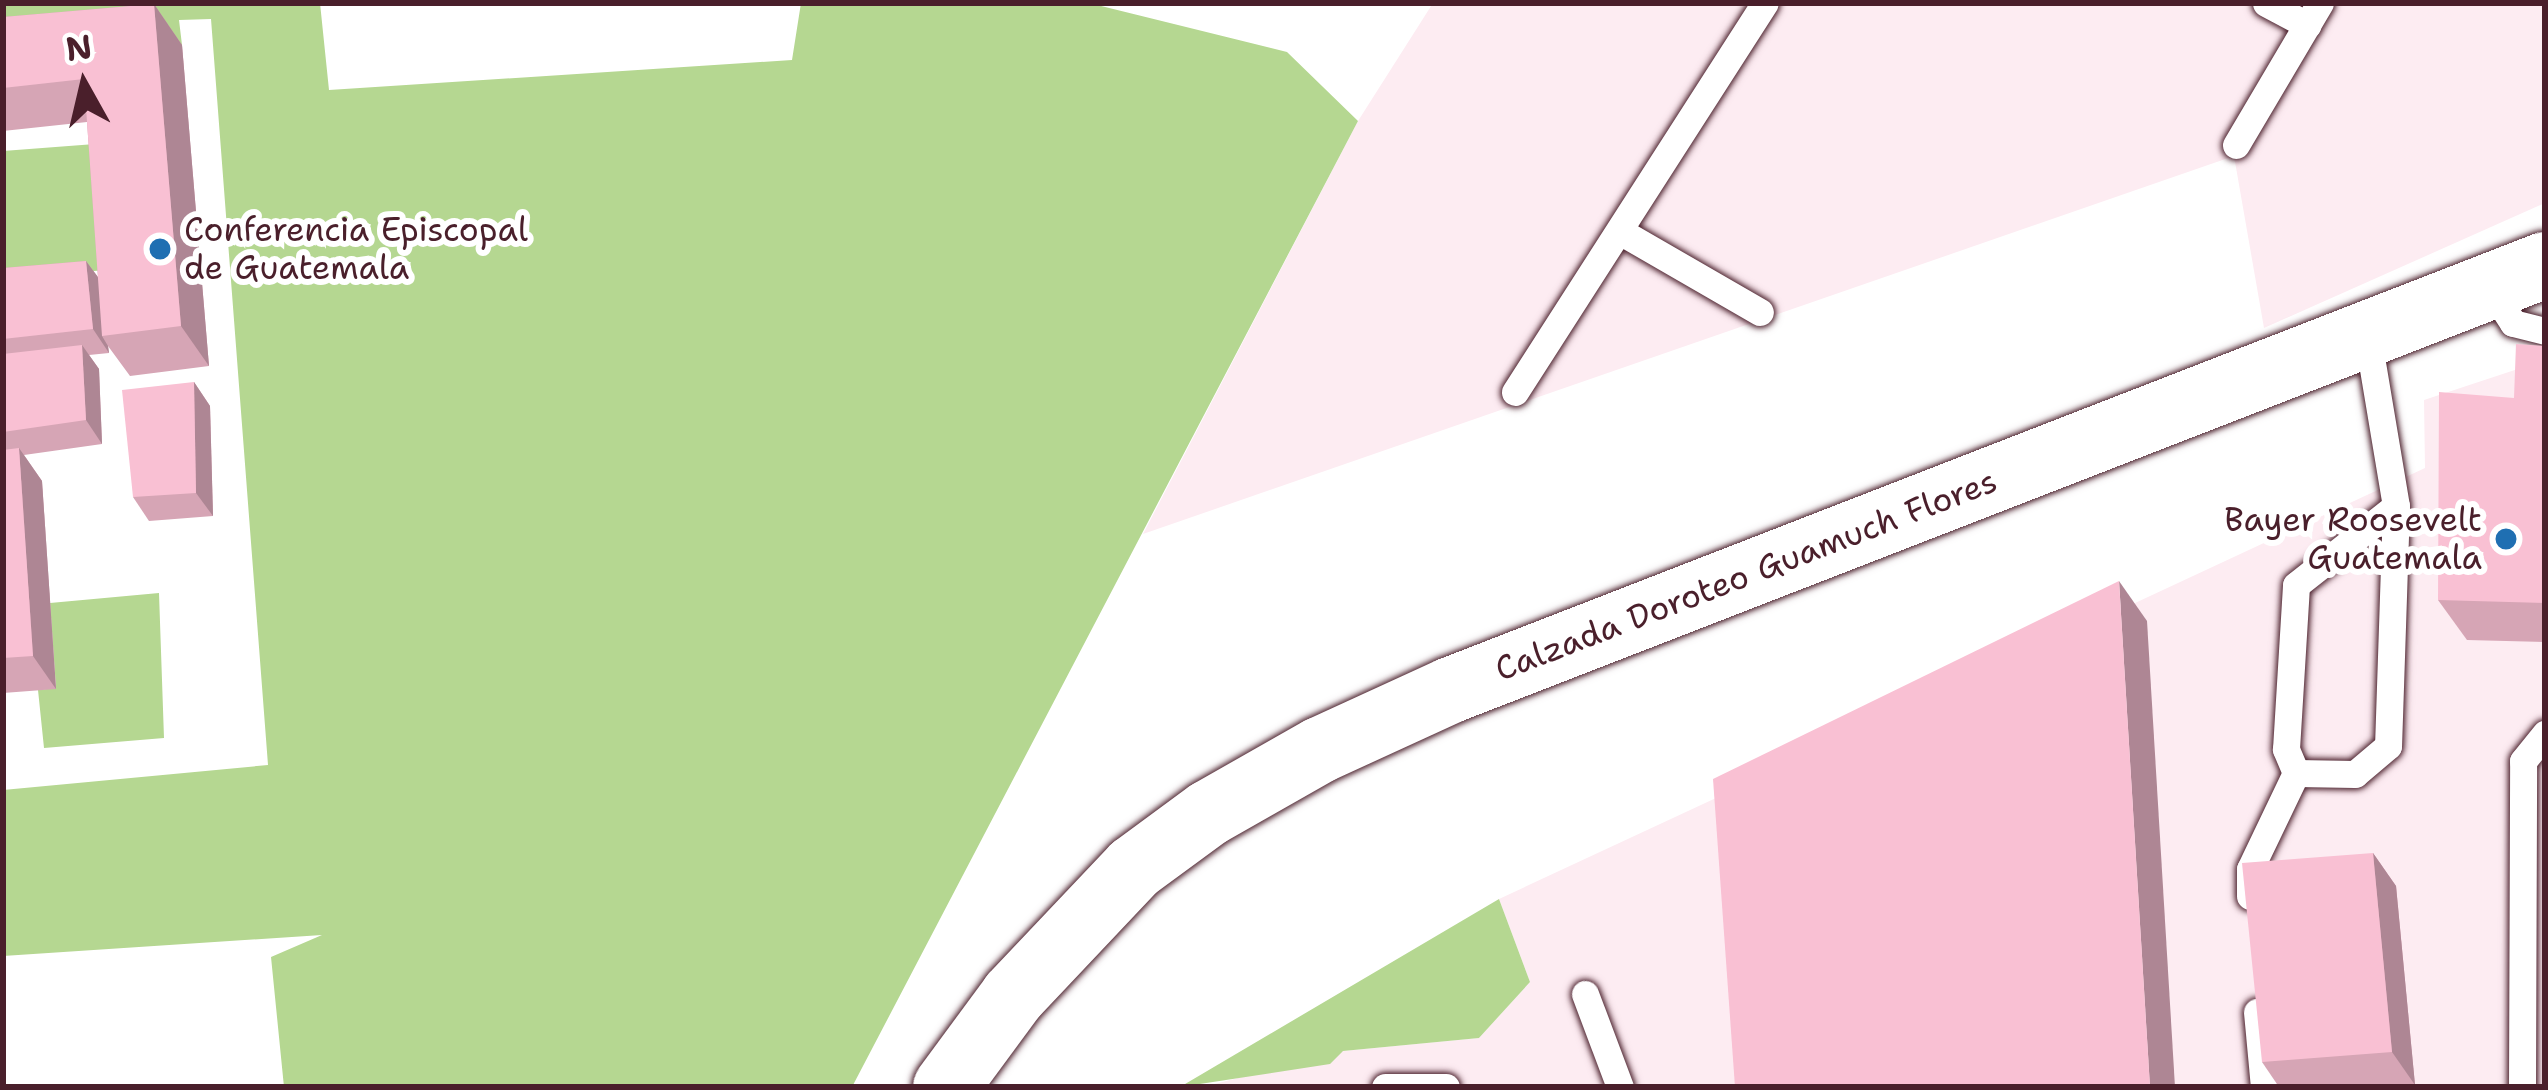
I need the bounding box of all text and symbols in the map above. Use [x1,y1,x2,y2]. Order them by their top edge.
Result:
north arrow [24,24,144,144]
text: N [63,24,95,72]
place label: Conferencia Episcopal de Guatemala [184,210,528,288]
marker: Conferencia Episcopal de Guatemala [147,236,173,262]
street label: Calzada Doroteo Guamuch Flores [1489,461,2003,689]
place label: Bayer Roosevelt Guatemala [2224,500,2482,578]
marker: Bayer Roosevelt Guatemala [2493,526,2519,552]

